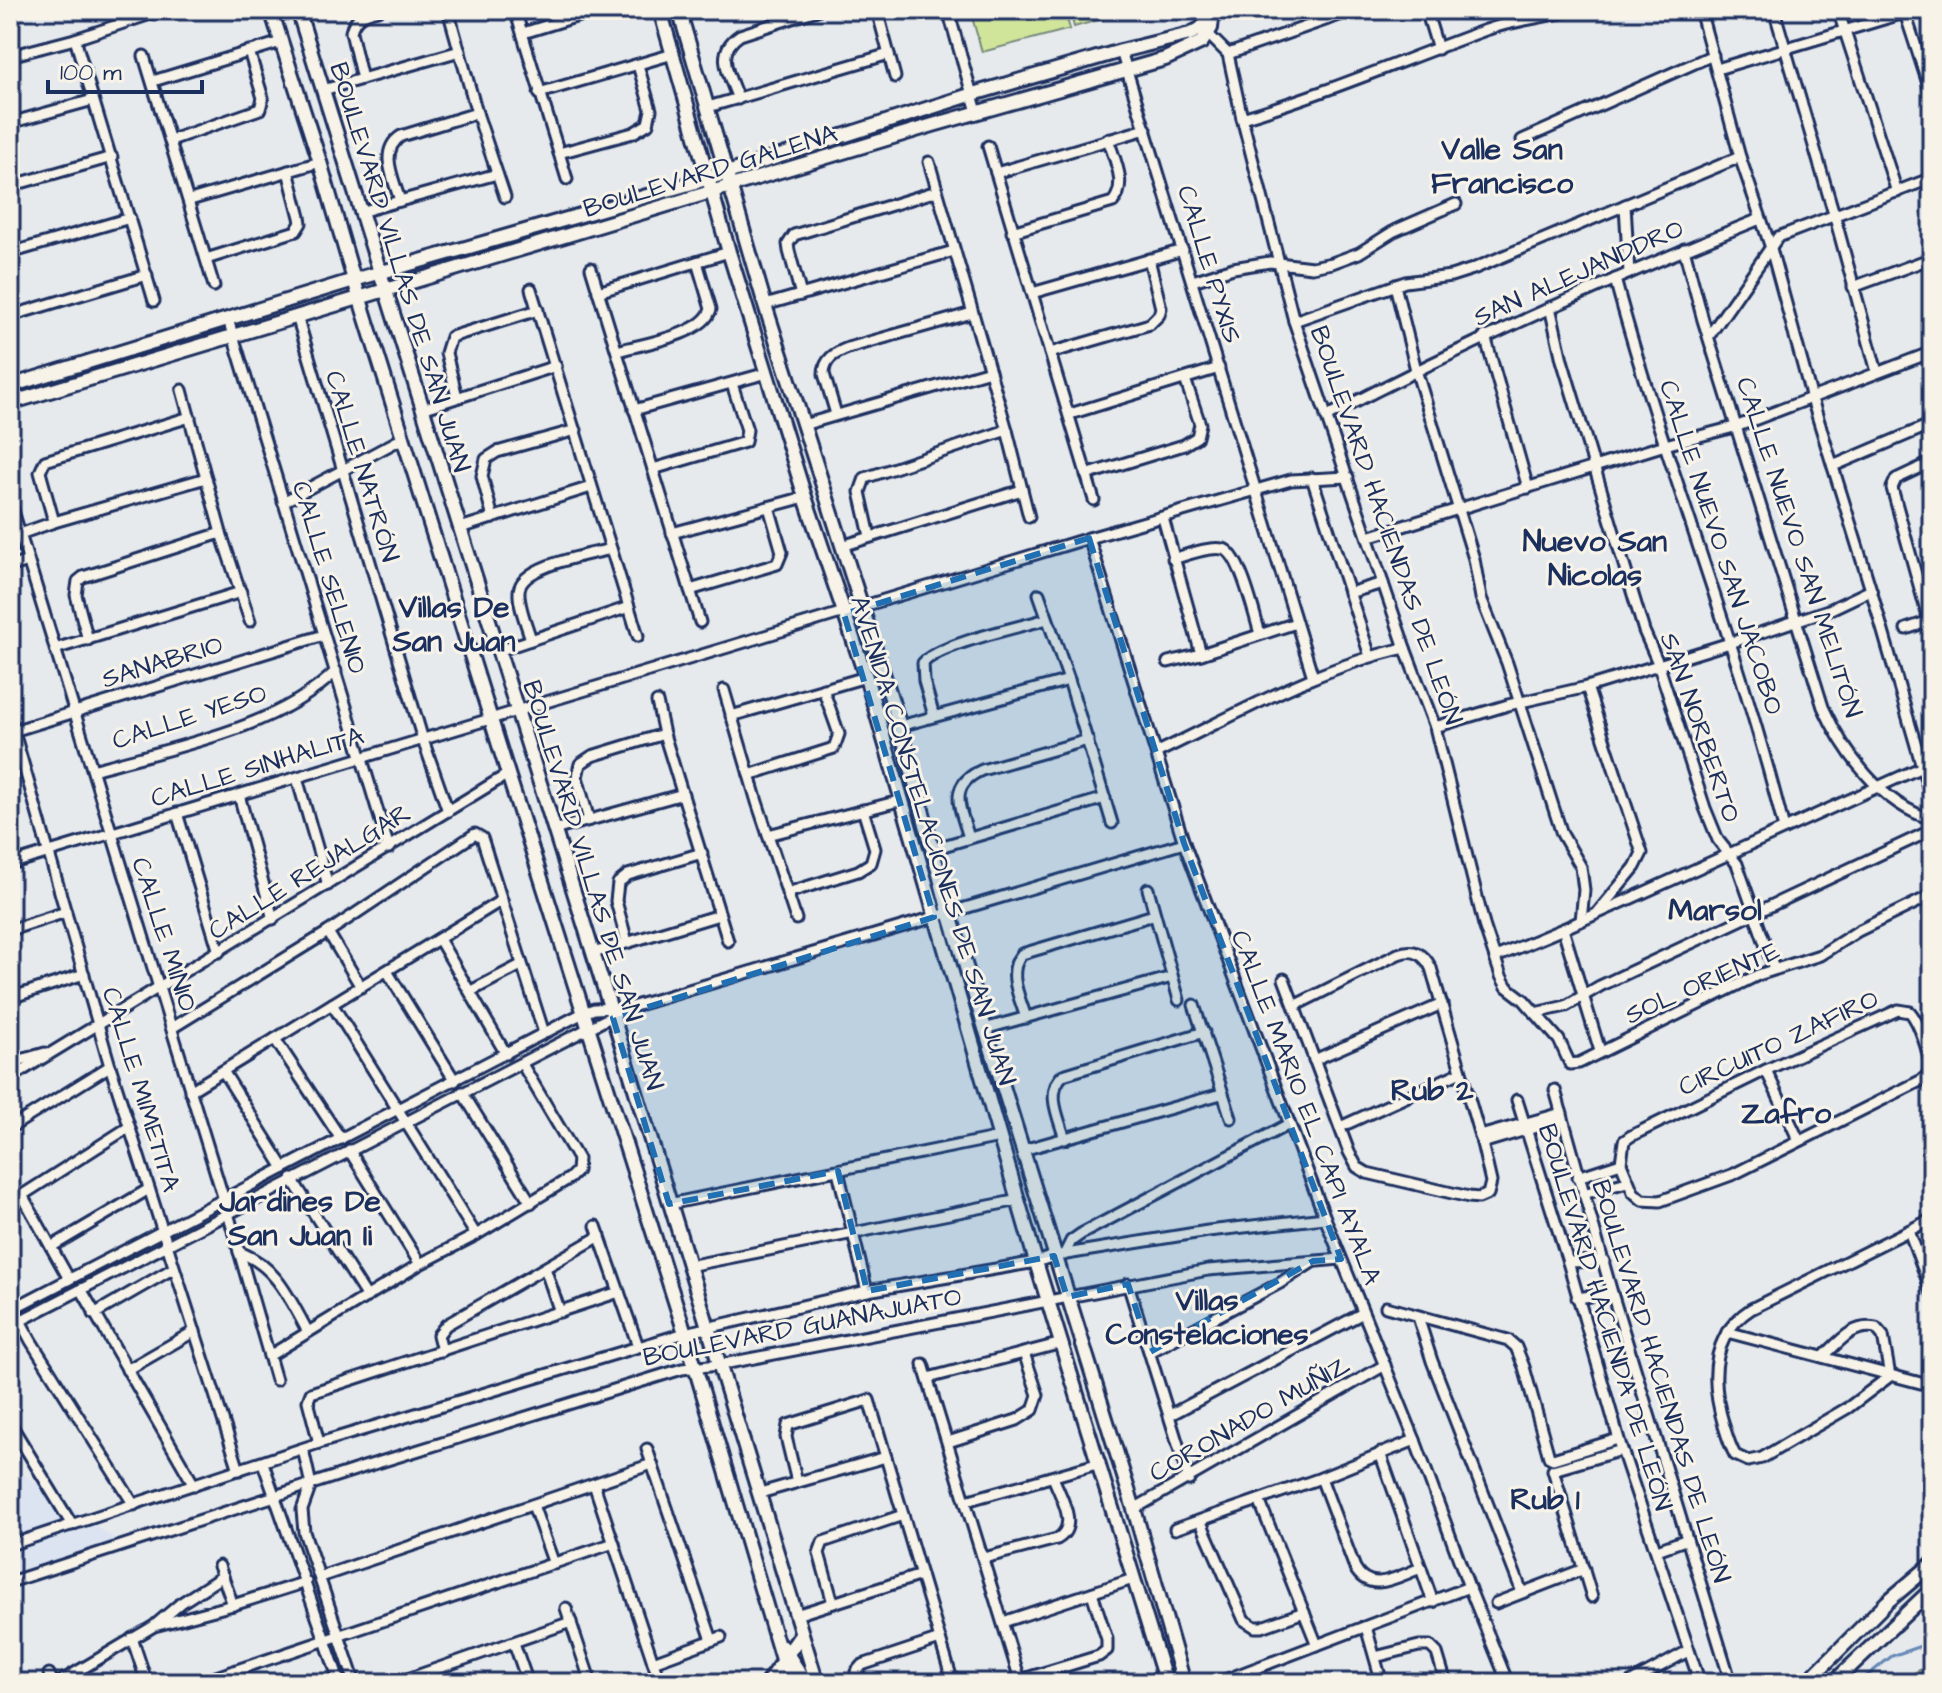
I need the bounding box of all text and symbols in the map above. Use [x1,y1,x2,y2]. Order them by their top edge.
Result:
scale bar [48,44,202,94]
text: 100 m [60,56,122,90]
street label: BOULEVARD VILLAS DE SAN JUAN [320,58,480,477]
street label: BOULEVARD GALENA [579,115,842,227]
district label: Valle San Francisco [1431,129,1573,205]
street label: CALLE PYXIS [1168,181,1250,348]
street label: SAN ALEJANDDRO [1468,210,1689,335]
street label: BOULEVARD HACIENDAS DE LEÓN [1301,321,1471,730]
street label: CALLE NATRÓN [316,366,408,566]
street label: CALLE NUEVO SAN MELITÓN [1727,372,1871,722]
street label: CALLE NUEVO SAN JACOBO [1650,376,1792,719]
street label: CALLE SELENIO [283,476,375,678]
district label: Nuevo San Nicolas [1523,521,1667,597]
district label: Villas De San Juan [392,587,515,663]
street label: AVENIDA CONSTELACIONES DE SAN JUAN [841,591,1025,1090]
street label: SANABRIO [97,627,227,697]
street label: SAN NORBERTO [1651,628,1749,827]
street label: CALLE YESO [108,675,271,759]
street label: BOULEVARD VILLAS DE SAN JUAN [513,676,673,1095]
street label: CALLE SINHALITA [146,717,369,816]
street label: CALLE REJALGAR [201,795,418,949]
street label: CALLE MINIO [122,853,206,1016]
district label: Marsol [1668,890,1762,932]
street label: CALLE MARIO EL CAPI AYALA [1222,925,1391,1290]
street label: SOL ORIENTE [1619,933,1785,1033]
street label: CIRCUITO ZAFIRO [1673,981,1884,1105]
street label: CALLE MIMETITA [93,983,189,1196]
district label: Rub 2 [1391,1070,1474,1112]
district label: Zafro [1741,1093,1831,1135]
street label: BOULEVARD HACIENDA DE LEÓN [1529,1119,1681,1515]
street label: BOULEVARD HACIENDAS DE LEÓN [1583,1175,1740,1587]
district label: Jardines De San Juan Ii [218,1181,381,1257]
street label: BOULEVARD GUANAJUATO [640,1278,964,1376]
district label: Villas Constelaciones [1105,1280,1309,1356]
street label: CORONADO MUÑIZ [1143,1347,1356,1491]
district label: Rub 1 [1510,1479,1580,1521]

